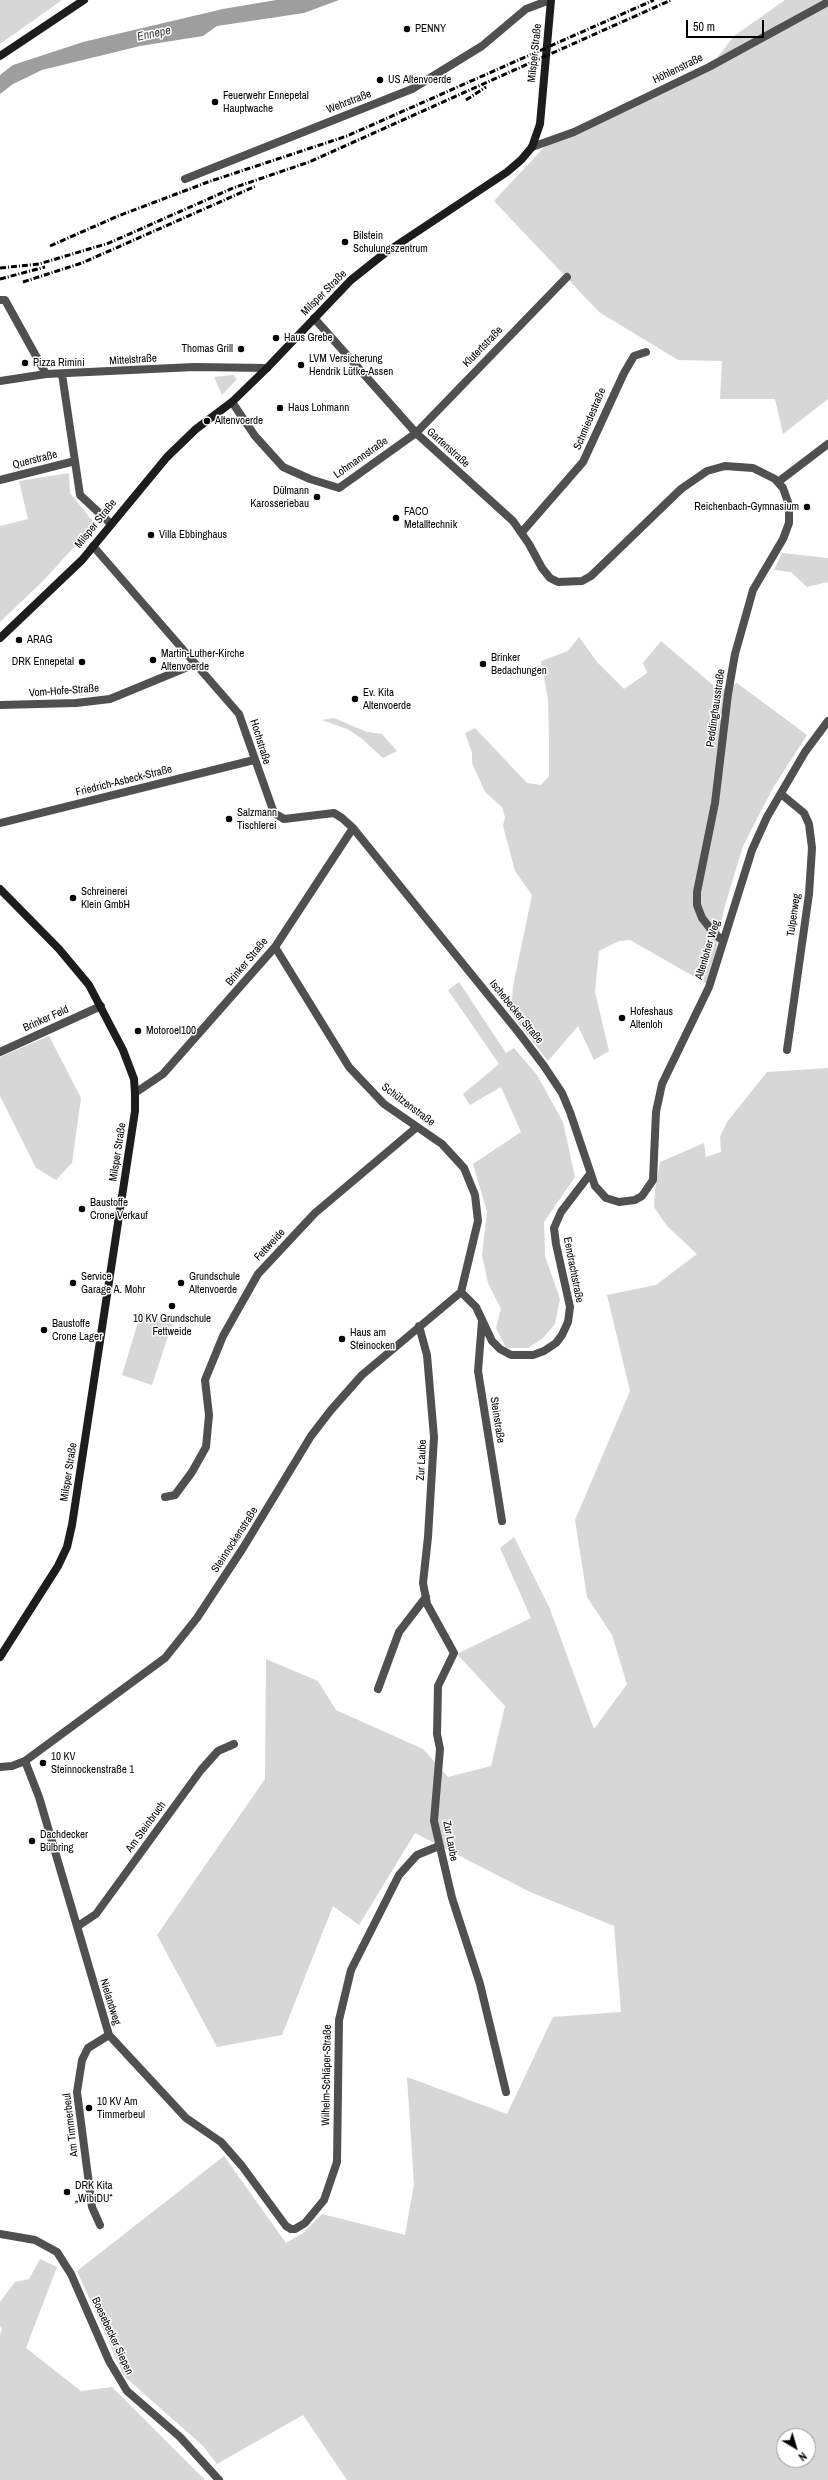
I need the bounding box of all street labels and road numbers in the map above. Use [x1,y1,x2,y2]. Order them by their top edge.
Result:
street label: Milsper Straße [525,23,545,83]
street label: Höhlenstraße [651,51,705,87]
street label: Wehrstraße [325,87,373,117]
street label: Milsper Straße [298,267,350,319]
street label: Klutertstraße [460,324,506,370]
street label: Mittelstraße [109,352,157,368]
street label: Schmiedestraße [571,386,609,452]
street label: Gartenstraße [424,425,472,471]
street label: Lohmannstraße [331,434,391,482]
street label: Querstraße [11,448,59,472]
street label: Milsper Straße [72,497,120,551]
street label: Peddinghausstraße [704,668,728,748]
street label: Vom-Hofe-Straße [29,682,99,700]
street label: Hochstraße [247,718,273,766]
street label: Friedrich-Asbeck-Straße [74,763,174,799]
street label: Tulpenweg [784,893,804,937]
street label: Altenloher Weg [693,919,723,981]
street label: Brinker Straße [223,935,271,989]
street label: Ischebecker Straße [486,977,546,1047]
street label: Brinker Feld [21,1003,71,1035]
street label: Schützenstraße [379,1081,437,1129]
street label: Milsper Straße [107,1122,129,1182]
street label: Fettweide [252,1226,288,1264]
street label: Eendrachtstraße [560,1236,586,1304]
street label: Steinstraße [487,1396,507,1444]
street label: Zur Laube [414,1439,430,1481]
street label: Milsper Straße [58,1442,80,1502]
street label: Steinnockenstraße [209,1505,261,1575]
street label: Am Steinbruch [123,1799,169,1855]
street label: Zur Laube [440,1820,460,1862]
street label: Nielandweg [97,1977,123,2027]
street label: Wilhelm-Schläper-Straße [320,2024,334,2126]
street label: Am Timmerbeul [61,2092,81,2158]
street label: Boesebecker Siepen [88,2295,136,2377]

